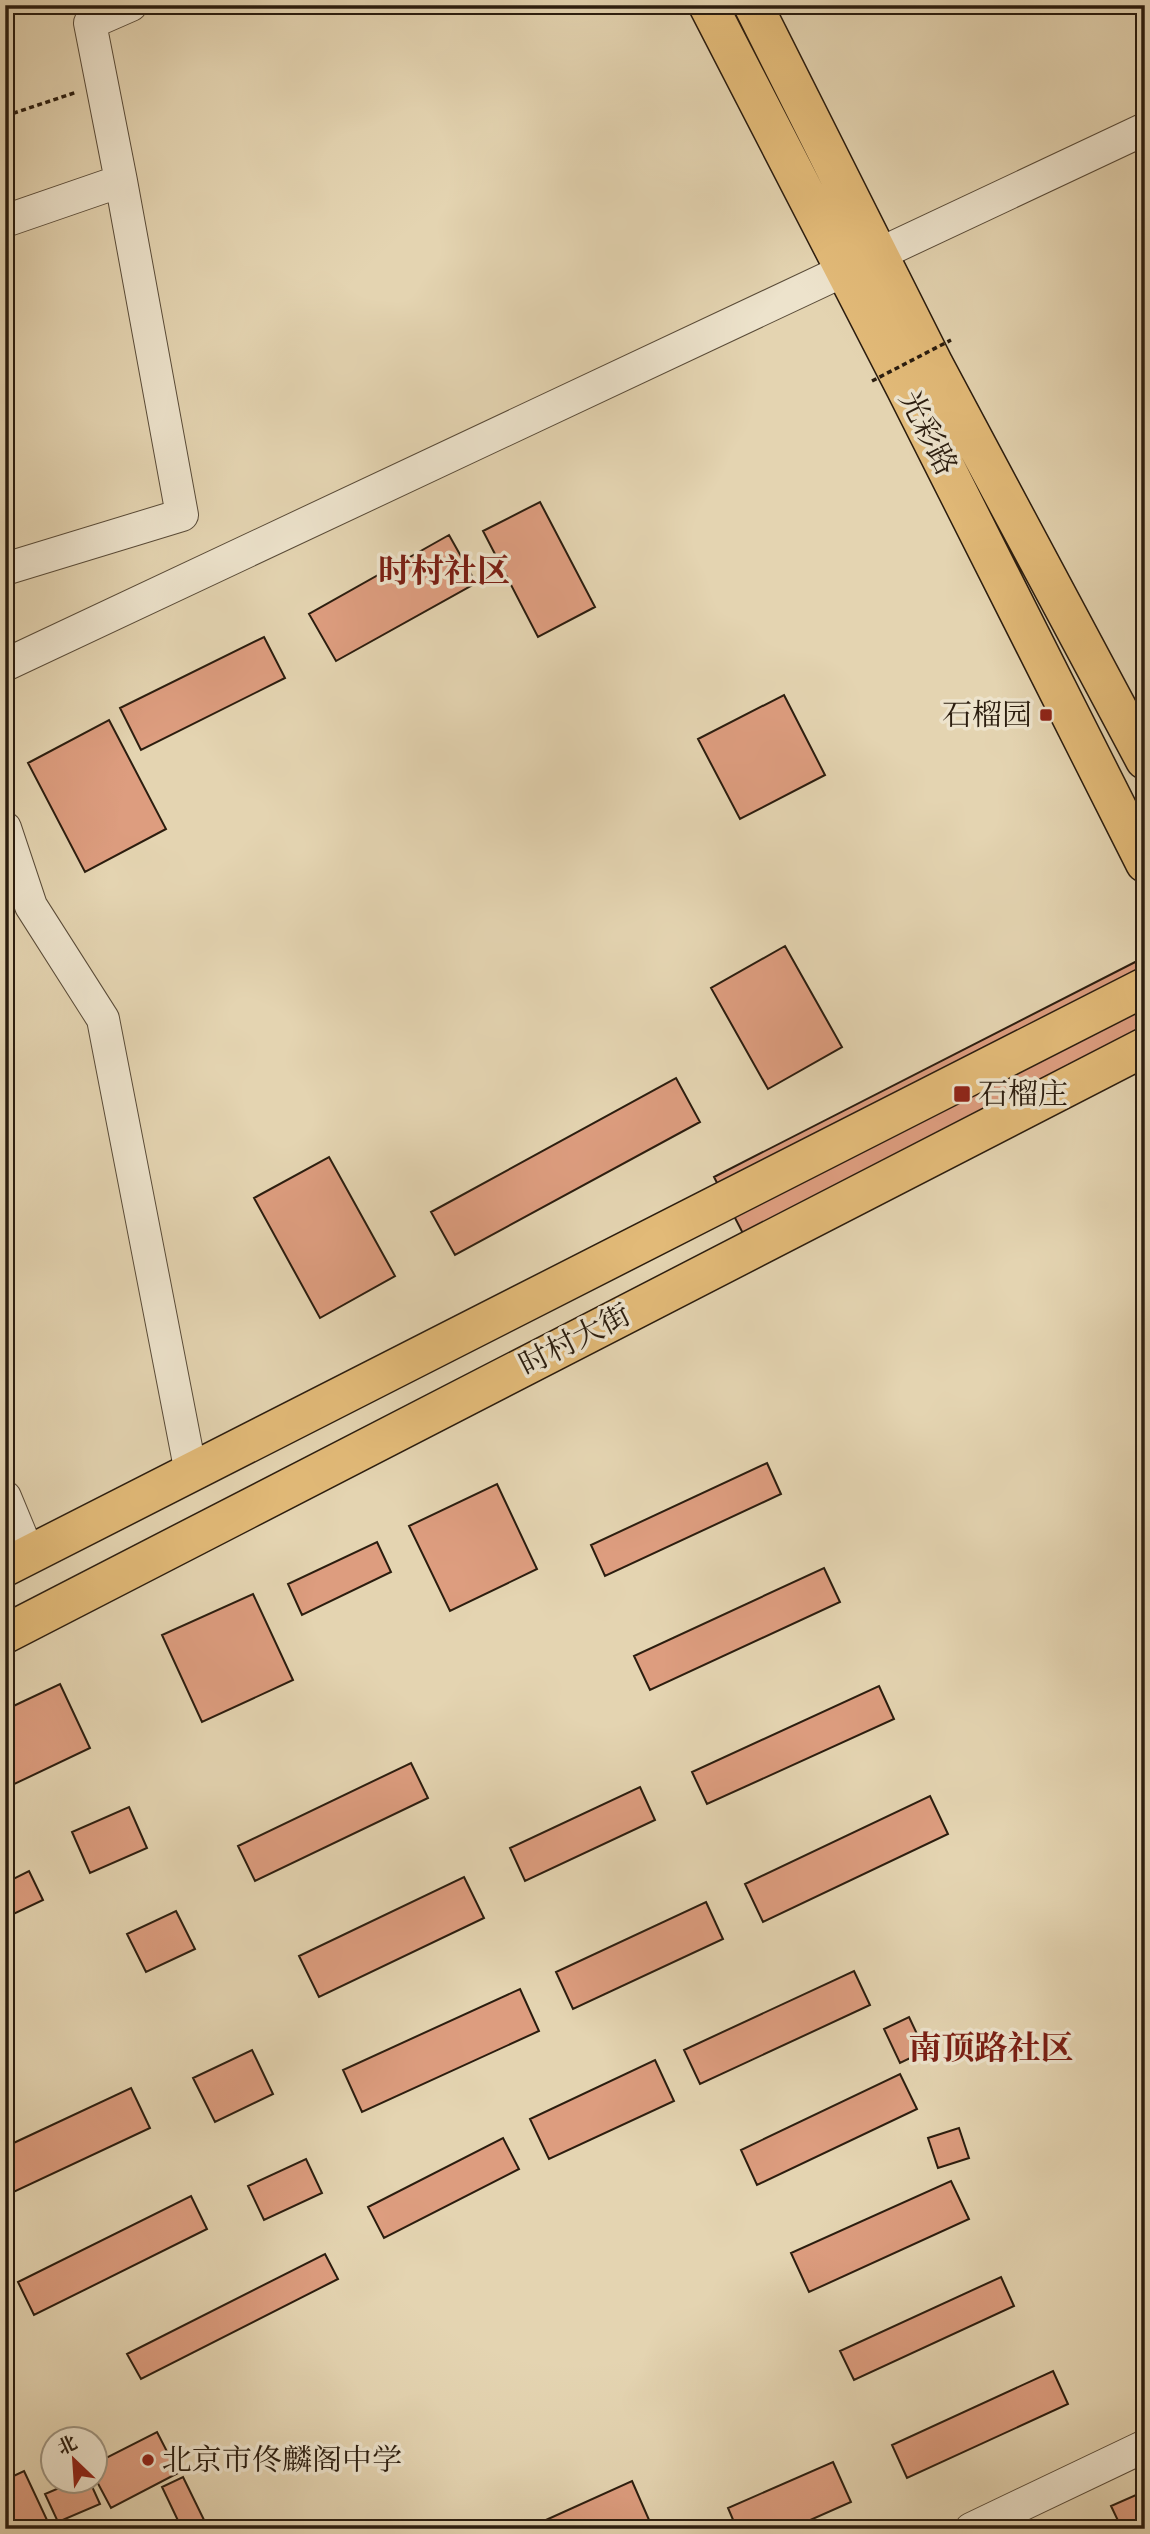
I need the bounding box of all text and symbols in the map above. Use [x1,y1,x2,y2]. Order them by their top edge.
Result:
street label: 光彩路 [889,384,967,482]
district label: 时村社区 [378,549,510,594]
place label: 石榴园 [942,695,1032,736]
marker: 石榴园 [1038,707,1054,723]
place label: 石榴庄 [978,1074,1068,1115]
marker: 石榴庄 [952,1084,972,1104]
street label: 时村大街 [512,1294,638,1386]
district label: 南顶路社区 [909,2026,1074,2071]
north arrow [38,2426,108,2496]
text: 北 [53,2430,81,2461]
place label: 北京市佟麟阁中学 [162,2440,402,2481]
marker: 北京市佟麟阁中学 [140,2452,156,2468]

